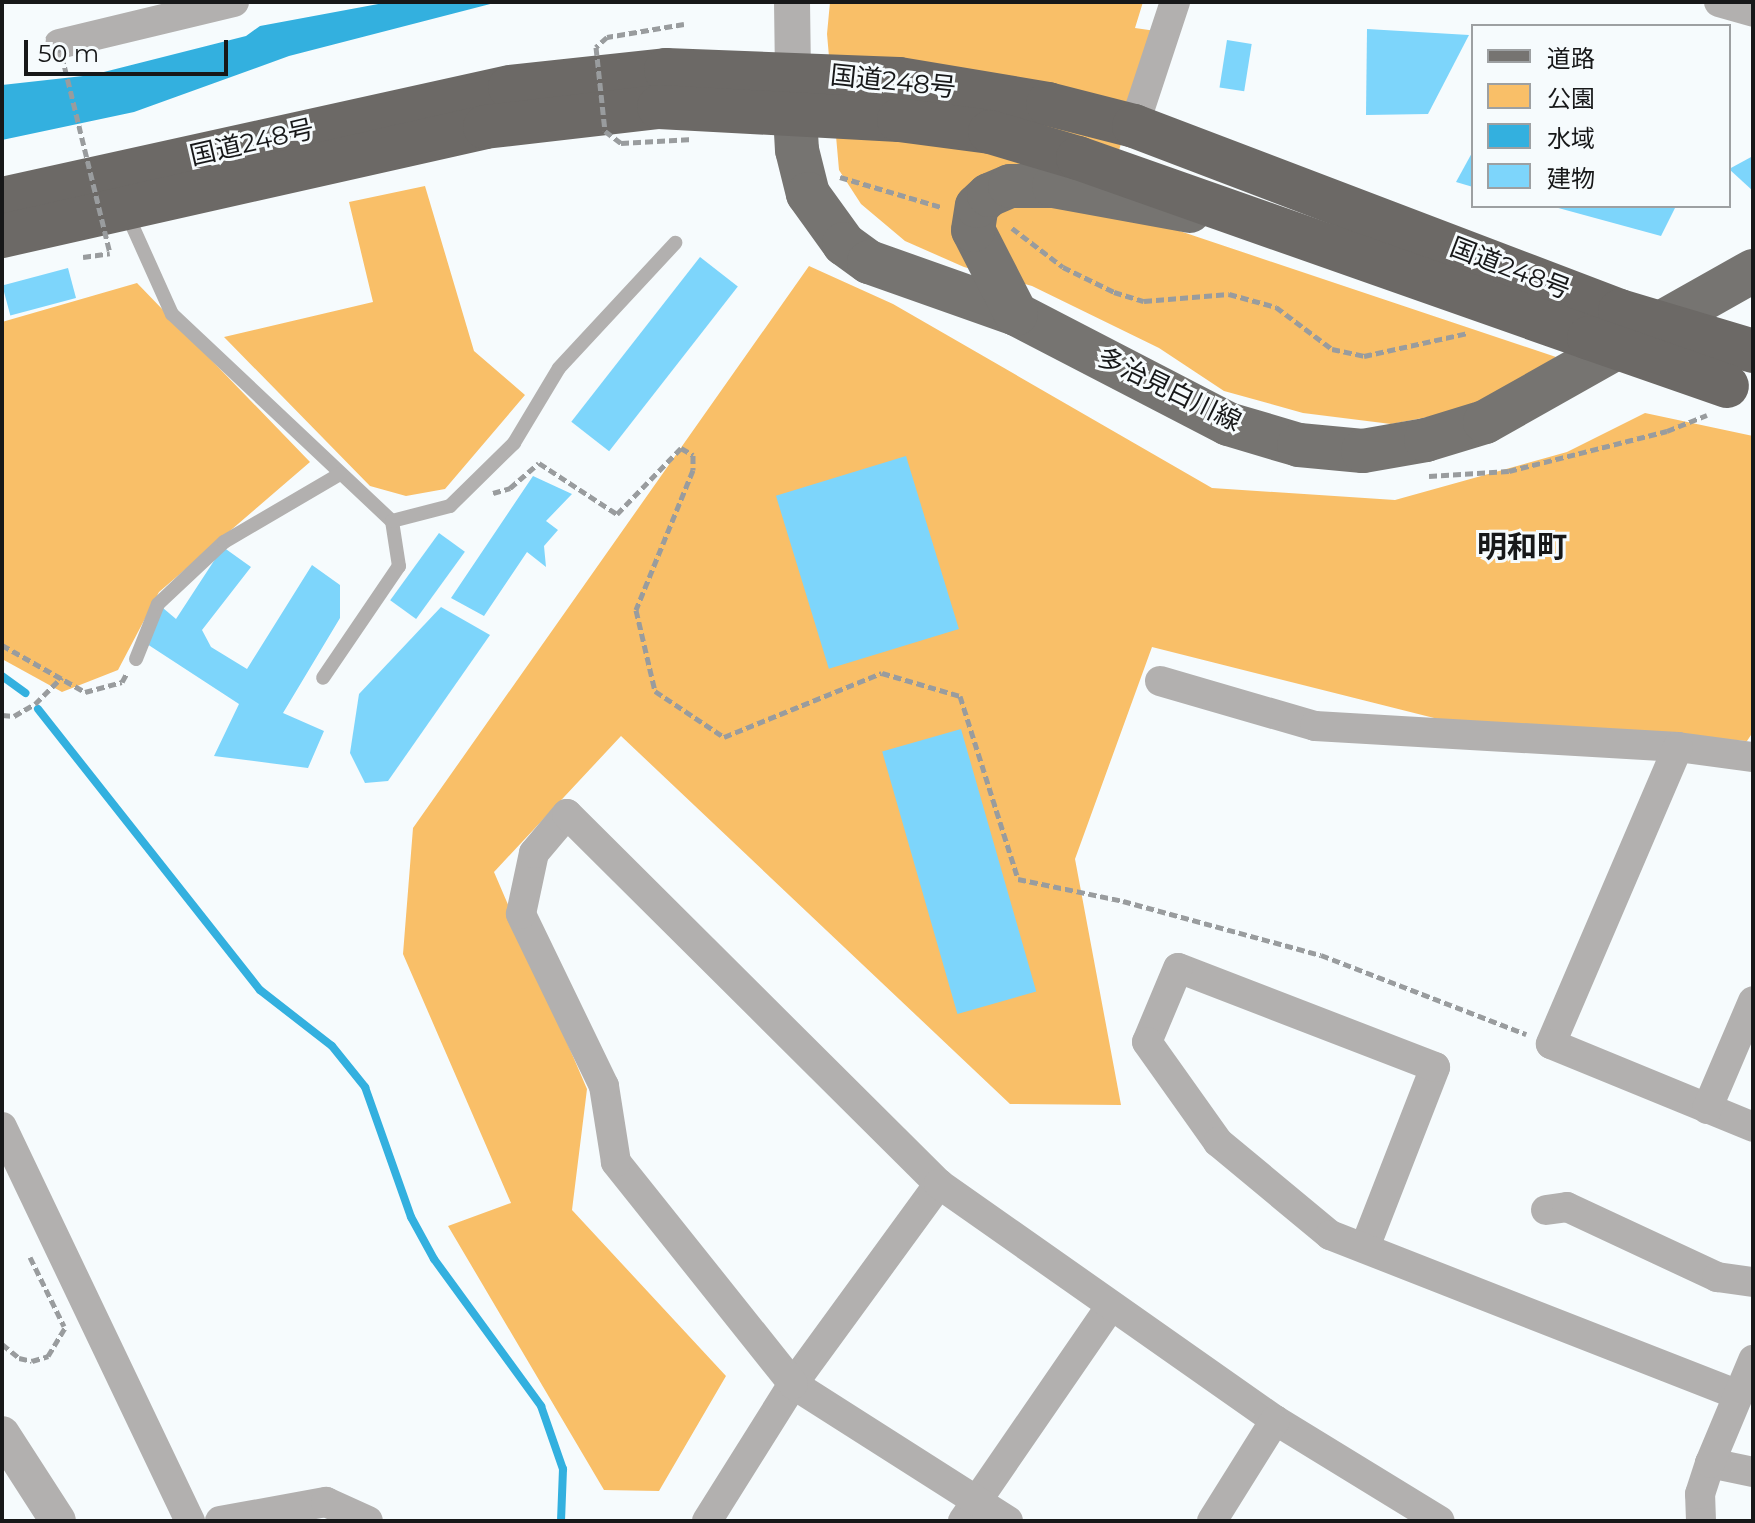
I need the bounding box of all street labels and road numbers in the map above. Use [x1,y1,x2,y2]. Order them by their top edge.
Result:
street label: 国道248号 [829,60,957,104]
street label: 国道248号 [187,114,317,172]
street label: 国道248号 [1445,232,1575,306]
street label: 多治見白川線 [1092,342,1246,438]

